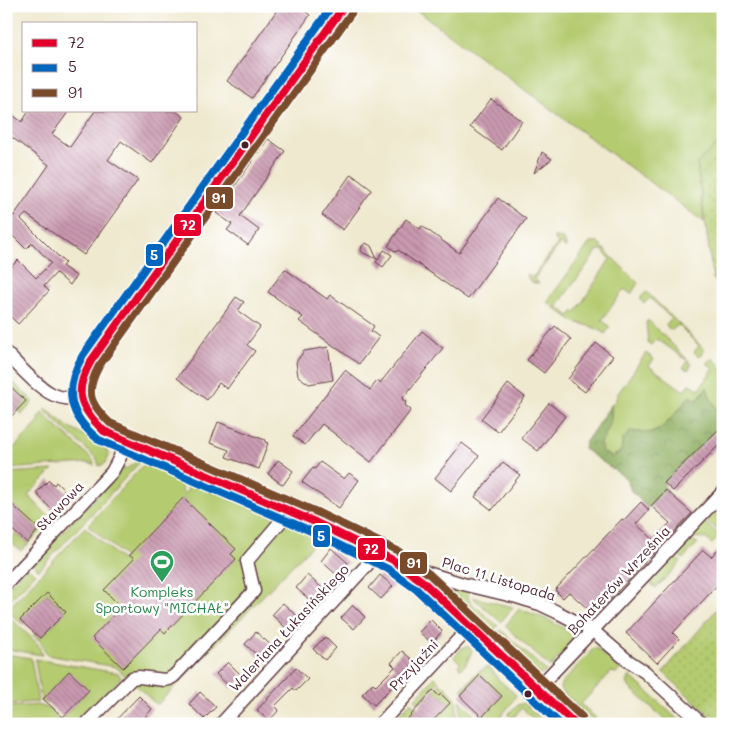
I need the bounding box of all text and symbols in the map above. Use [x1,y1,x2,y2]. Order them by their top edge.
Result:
legend [22,22,198,112]
text: 72 [68,32,85,52]
text: 5 [68,56,77,76]
text: 91 [68,82,84,102]
unlabelled marker [240,140,250,150]
line badge: 91 [205,186,234,210]
text: 91 [212,188,226,207]
line badge: 72 [173,213,202,237]
text: 72 [180,215,196,234]
line badge: 5 [145,243,164,267]
text: 5 [150,245,158,264]
street label: Stawowa [32,477,88,535]
street label: Bohaterów Września [563,521,674,638]
line badge: 5 [312,524,331,548]
text: 5 [317,526,325,545]
line badge: 72 [357,537,386,561]
text: 72 [363,539,379,558]
sports icon: Kompleks Sportowy "MICHAŁ" [149,549,175,583]
line badge: 91 [399,551,428,575]
street label: Plac 11 Listopada [440,552,559,605]
text: 91 [407,553,421,572]
street label: Waleriana Łukasińskiego [224,560,353,696]
place label: Kompleks Sportowy "MICHAŁ" [95,582,229,617]
street label: Przyjaźni [385,635,442,695]
unlabelled marker [523,689,533,699]

